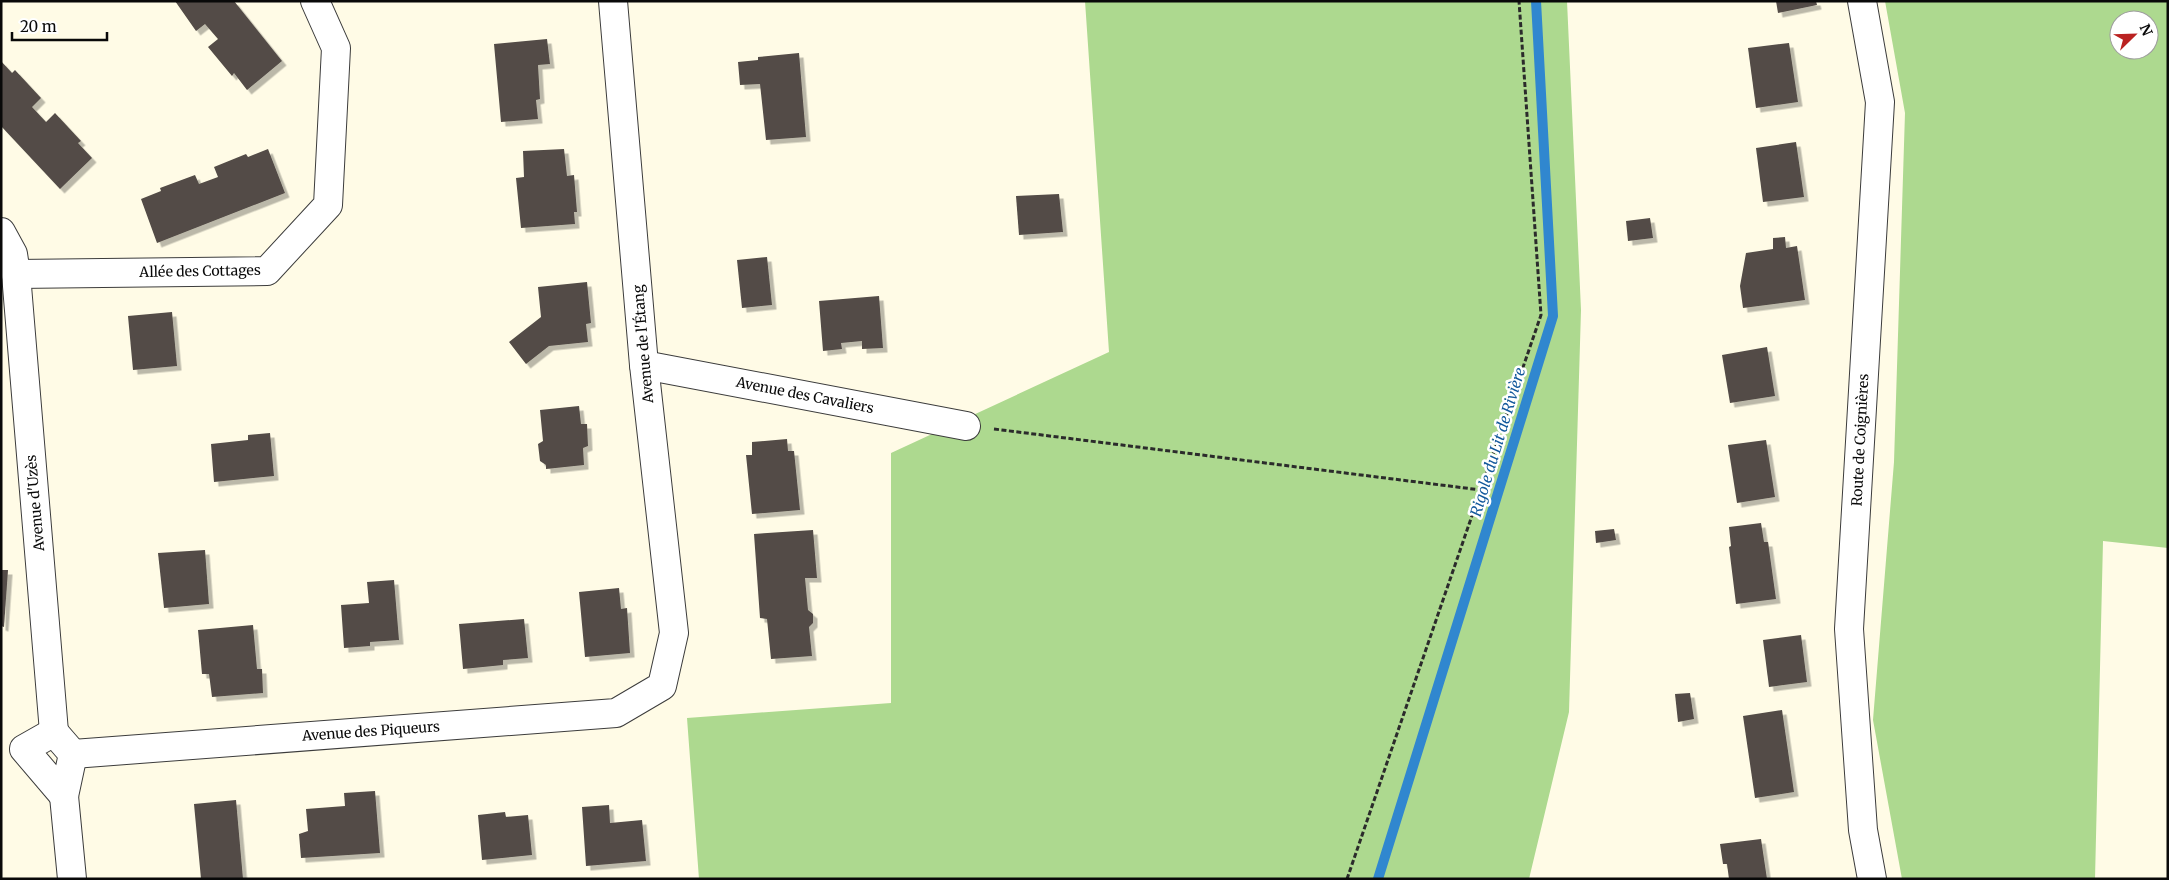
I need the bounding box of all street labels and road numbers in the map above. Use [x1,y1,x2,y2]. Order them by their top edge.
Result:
street label: Allée des Cottages [138,261,261,281]
street label: Avenue de l'Étang [629,283,657,405]
street label: Avenue des Cavaliers [734,373,875,417]
street label: Route de Coignières [1848,373,1872,507]
street label: Avenue d'Uzès [22,454,48,553]
street label: Avenue des Piqueurs [301,717,441,745]

